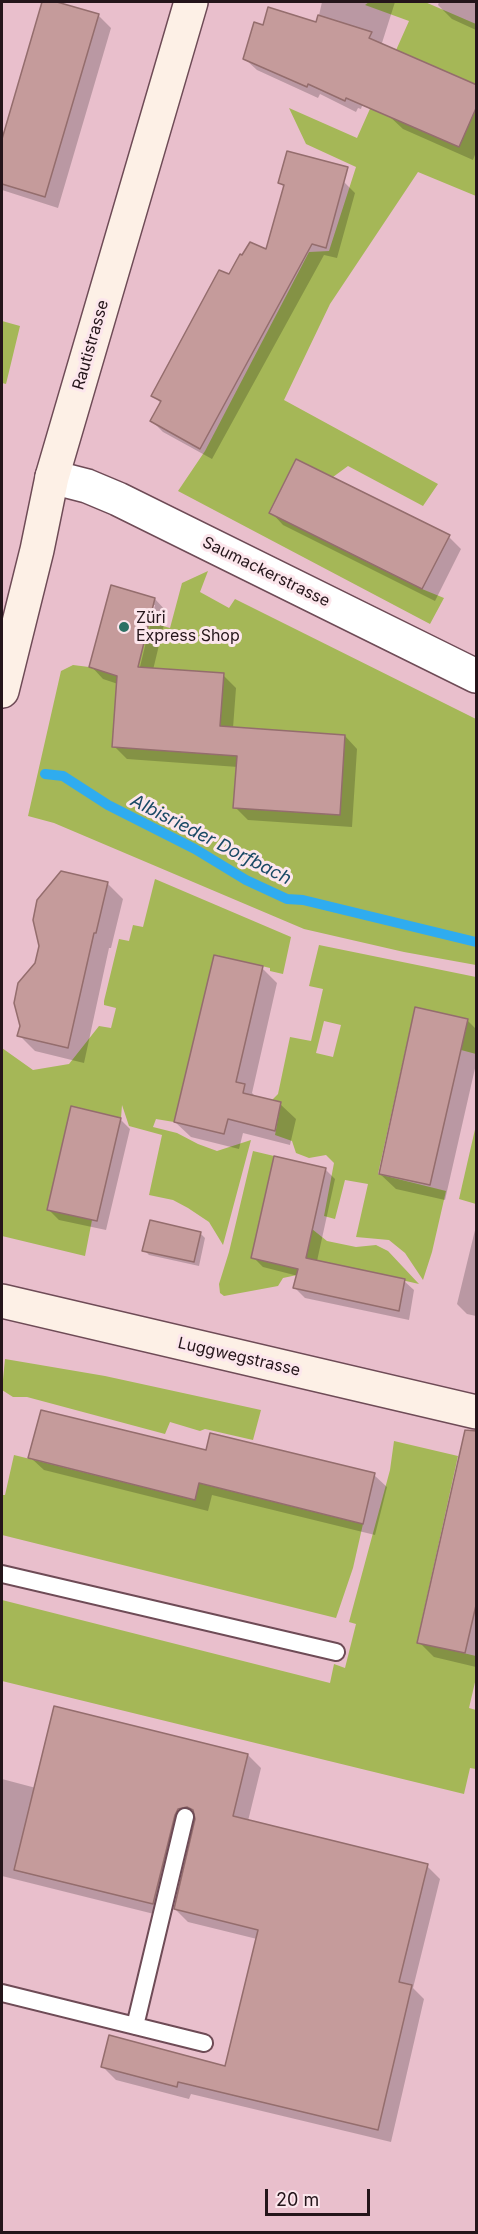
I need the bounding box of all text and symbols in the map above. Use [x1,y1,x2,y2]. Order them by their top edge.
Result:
street label: Rautistrasse [69,298,113,392]
street label: Saumackerstrasse [199,533,333,611]
place label: Züri Express Shop [136,608,240,646]
marker: Züri Express Shop [117,620,131,634]
water label: Albisrieder Dorfbach [127,790,295,890]
street label: Luggwegstrasse [176,1334,302,1380]
scale bar [268,2177,373,2215]
text: 20 m [276,2189,319,2210]

